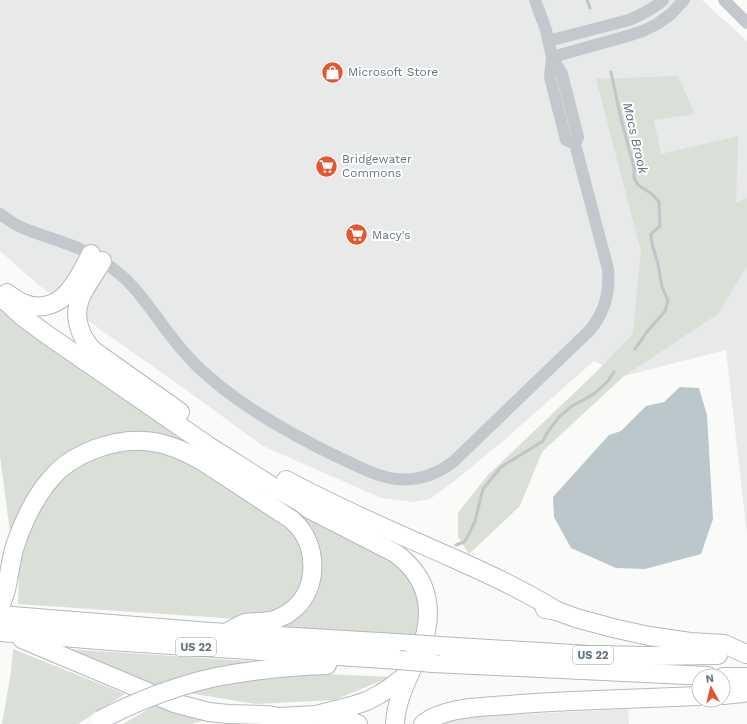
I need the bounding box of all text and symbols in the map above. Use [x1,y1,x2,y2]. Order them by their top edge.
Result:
shop icon: Microsoft Store [320,59,346,85]
place label: Microsoft Store [348,65,438,79]
water label: Macs Brook [620,101,651,176]
place label: Bridgewater Commons [342,152,412,180]
supermarket icon: Bridgewater Commons [314,153,340,179]
supermarket icon: Macy's [343,222,369,248]
place label: Macy's [372,228,411,242]
road number: US 22 [176,638,216,656]
road number: US 22 [573,646,613,664]
north arrow [691,668,731,708]
text: N [705,672,715,686]

